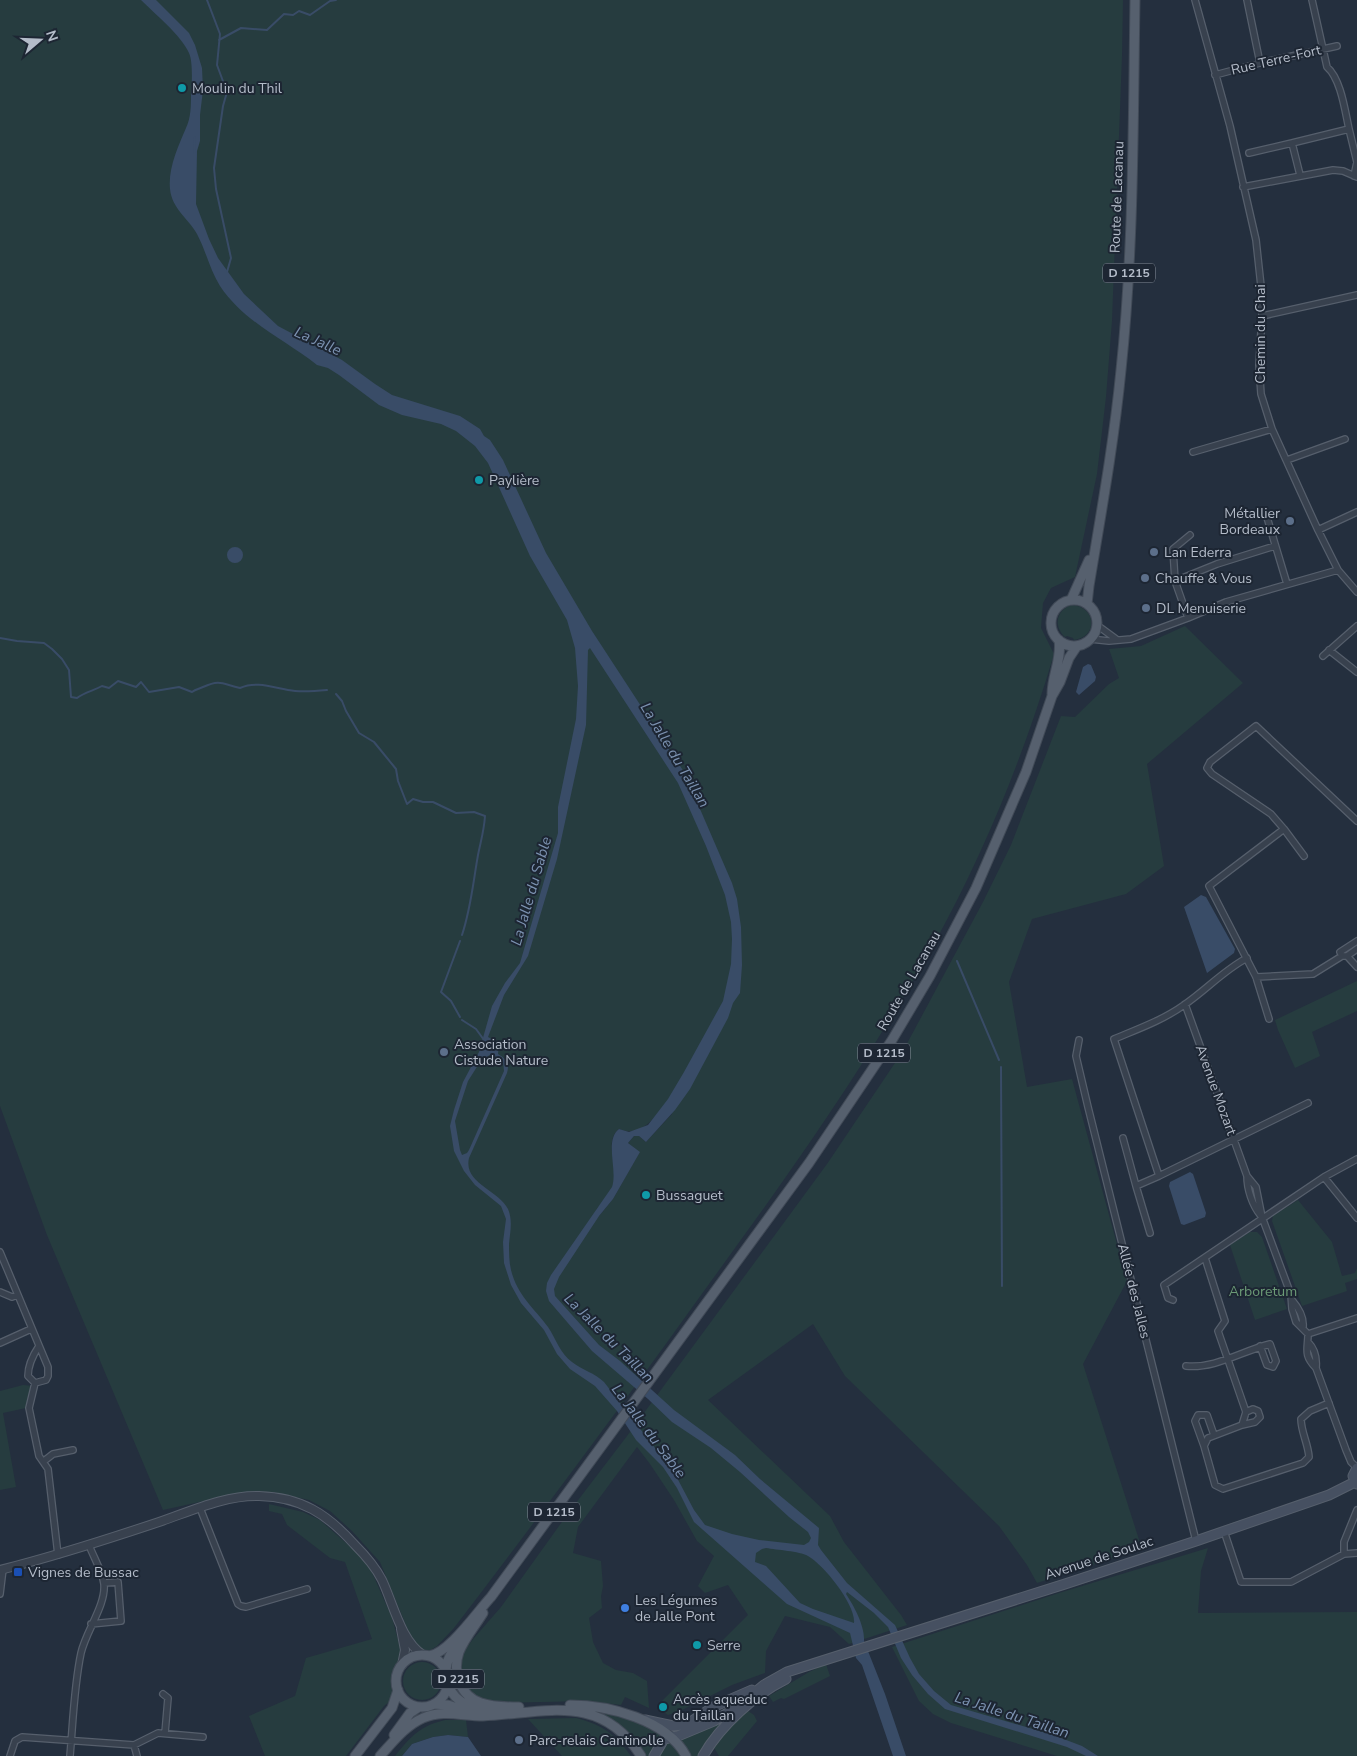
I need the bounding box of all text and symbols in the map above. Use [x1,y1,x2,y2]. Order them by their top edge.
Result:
north arrow [15,15,65,65]
text: N [41,28,63,44]
street label: Rue Terre-Fort [1229,40,1323,80]
place label: Moulin du Thil [192,79,283,98]
marker: Moulin du Thil [176,82,188,94]
street label: Route de Lacanau [1106,141,1128,253]
road number: D 1215 [1103,264,1155,282]
street label: Chemin du Chai [1251,284,1270,384]
water label: La Jalle [291,322,345,360]
place label: Paylière [489,471,539,490]
marker: Paylière [473,474,485,486]
place label: Métallier Bordeaux [1220,504,1281,539]
marker: Métallier Bordeaux [1284,515,1296,527]
place label: Lan Ederra [1164,543,1232,562]
marker: Lan Ederra [1148,546,1160,558]
place label: Chauffe & Vous [1155,569,1252,588]
marker: Chauffe & Vous [1139,572,1151,584]
place label: DL Menuiserie [1156,599,1246,618]
marker: DL Menuiserie [1140,602,1152,614]
water label: La Jalle du Taillan [636,699,714,811]
water label: La Jalle du Sable [506,834,556,948]
street label: Route de Lacanau [873,928,945,1034]
place label: Association Cistude Nature [454,1035,548,1070]
street label: Avenue Mozart [1191,1042,1241,1138]
road number: D 1215 [858,1044,910,1062]
marker: Association Cistude Nature [438,1046,450,1058]
place label: Bussaguet [656,1186,723,1205]
marker: Bussaguet [640,1189,652,1201]
street label: Allée des Jalles [1113,1242,1155,1341]
park label: Arboretum [1229,1282,1297,1301]
water label: La Jalle du Taillan [560,1289,658,1387]
water label: La Jalle du Sable [607,1380,691,1482]
road number: D 1215 [528,1502,580,1521]
street label: Avenue de Soulac [1042,1531,1156,1584]
place label: Vignes de Bussac [27,1563,139,1582]
marker: Vignes de Bussac [12,1566,24,1578]
place label: Les Légumes de Jalle Pont [635,1591,718,1626]
marker: Les Légumes de Jalle Pont [619,1602,631,1614]
place label: Serre [707,1636,740,1655]
marker: Serre [691,1639,703,1651]
road number: D 2215 [432,1670,484,1688]
water label: La Jalle du Taillan [952,1687,1072,1743]
place label: Accès aqueduc du Taillan [673,1690,767,1725]
marker: Accès aqueduc du Taillan [657,1701,669,1713]
place label: Parc-relais Cantinolle [529,1731,664,1750]
marker: Parc-relais Cantinolle [513,1734,525,1746]

